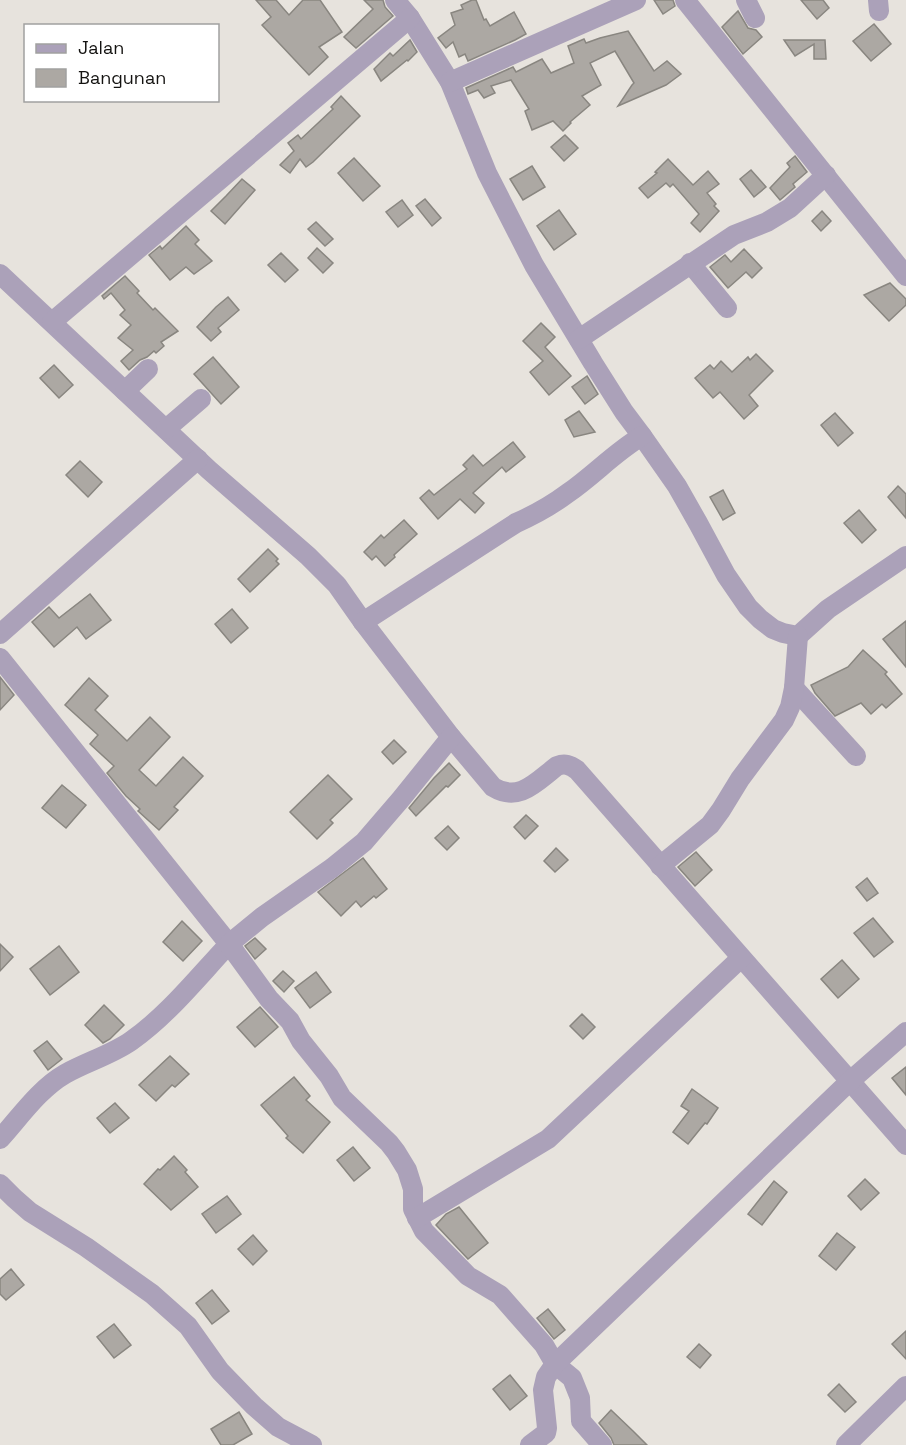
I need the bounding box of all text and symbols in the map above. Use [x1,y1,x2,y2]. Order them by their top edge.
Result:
legend [24,24,219,102]
text: Jalan [78,36,124,59]
text: Bangunan [78,66,166,89]

